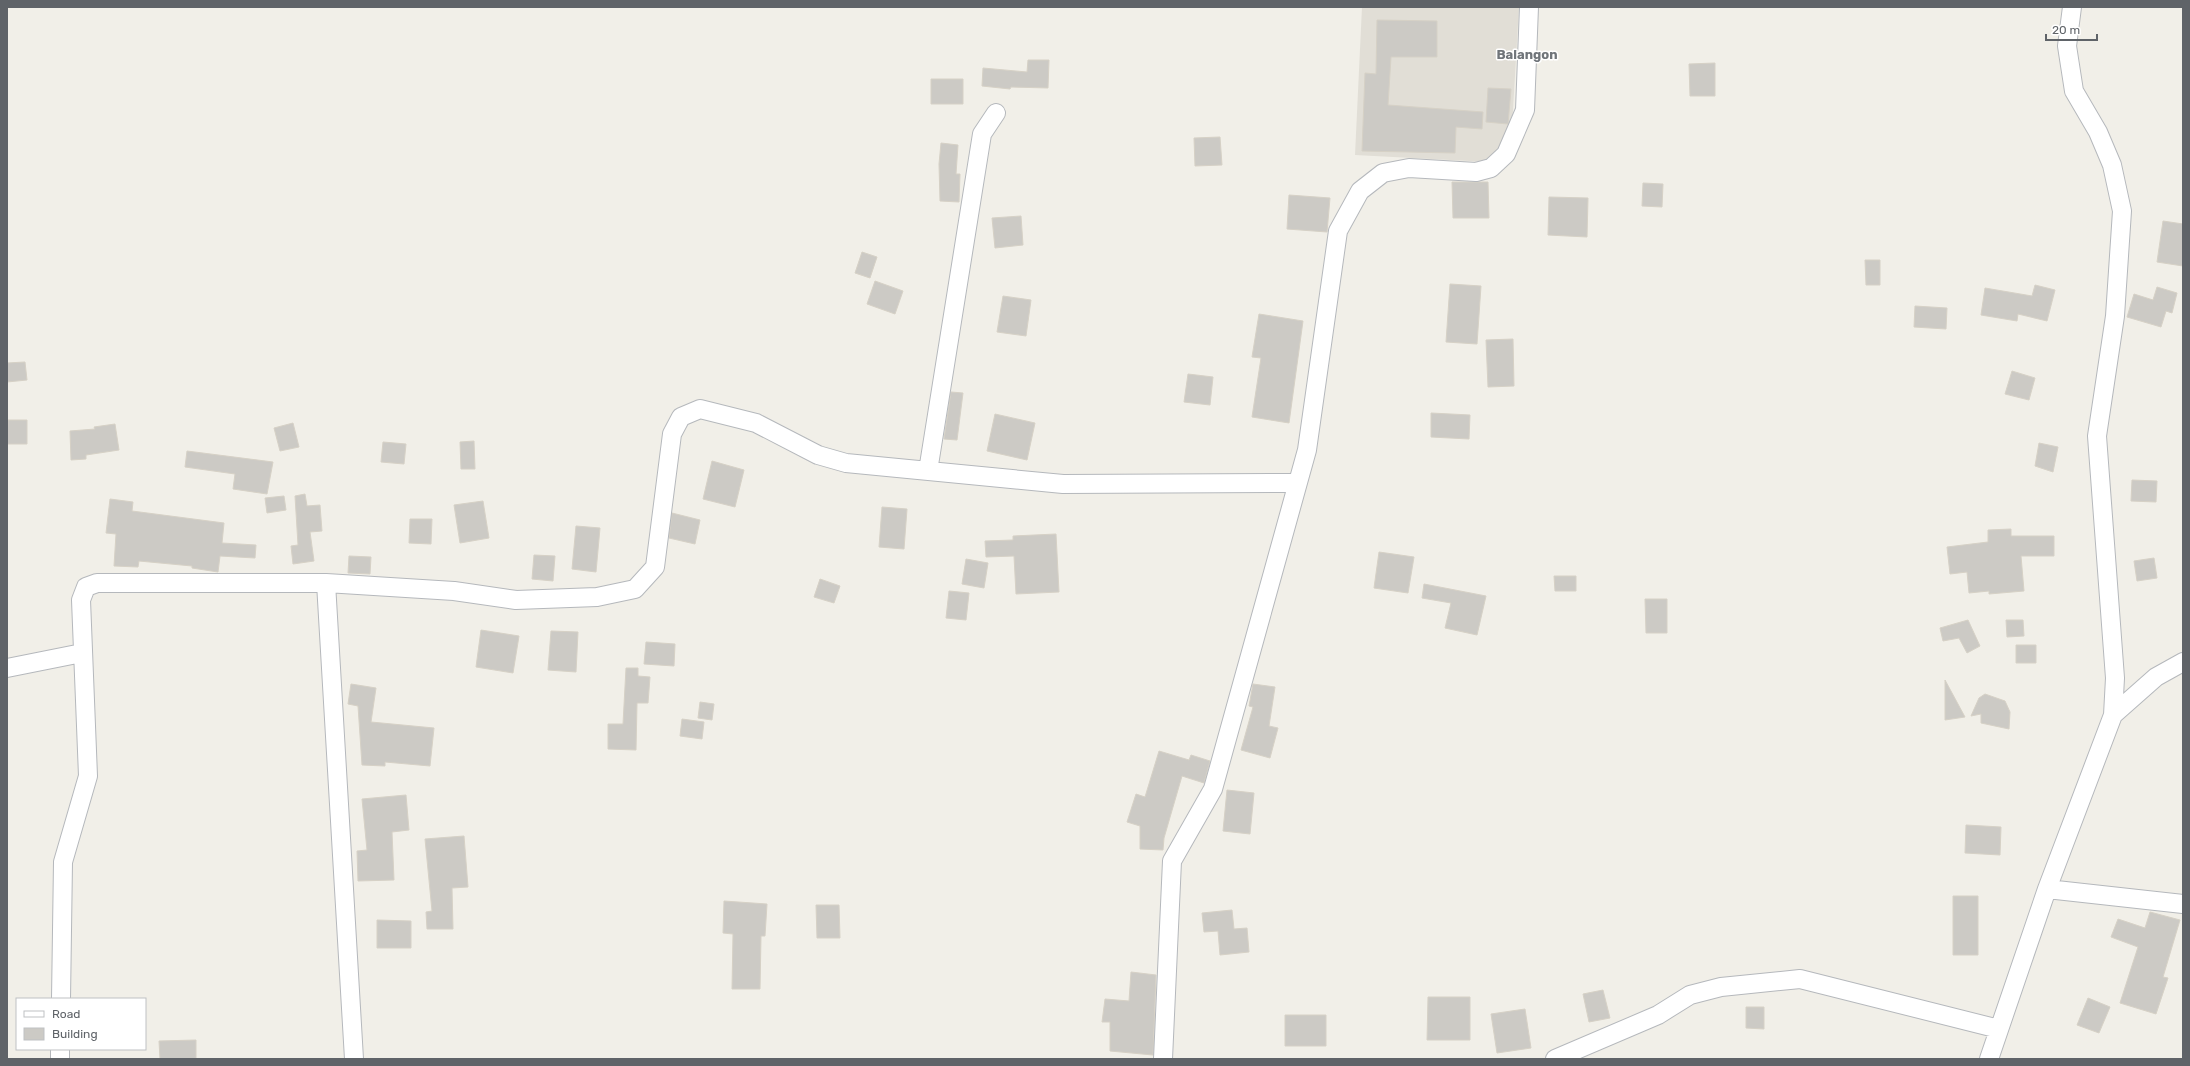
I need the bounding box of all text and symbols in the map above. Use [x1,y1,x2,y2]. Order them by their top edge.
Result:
scale bar [2046,16,2097,42]
text: 20 m [2052,23,2080,37]
district label: Balangon [1496,47,1558,62]
legend [16,998,146,1050]
text: Road [52,1007,80,1021]
text: Building [52,1027,98,1041]

